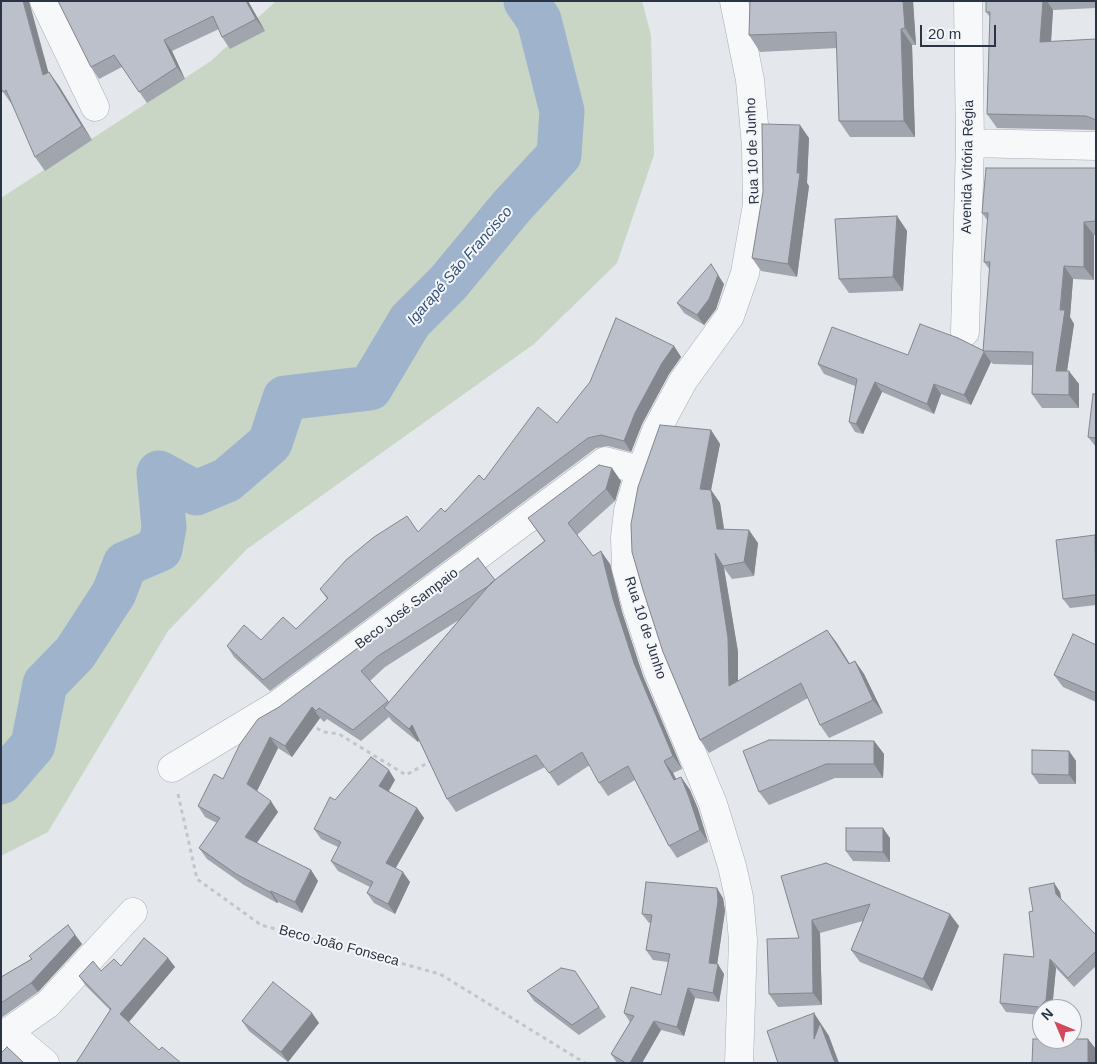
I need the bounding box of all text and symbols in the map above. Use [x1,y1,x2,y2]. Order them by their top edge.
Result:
scale bar [922,15,998,47]
text: 20 m [928,25,961,42]
street label: Rua 10 de Junho [743,97,763,205]
street label: Avenida Vitória Régia [958,100,978,234]
water label: Igarapé São Francisco [404,203,516,329]
street label: Beco José Sampaio [352,565,462,653]
street label: Rua 10 de Junho [621,575,669,681]
street label: Beco João Fonseca [277,922,401,970]
north arrow [1032,999,1082,1049]
text: N [1038,1005,1056,1023]

